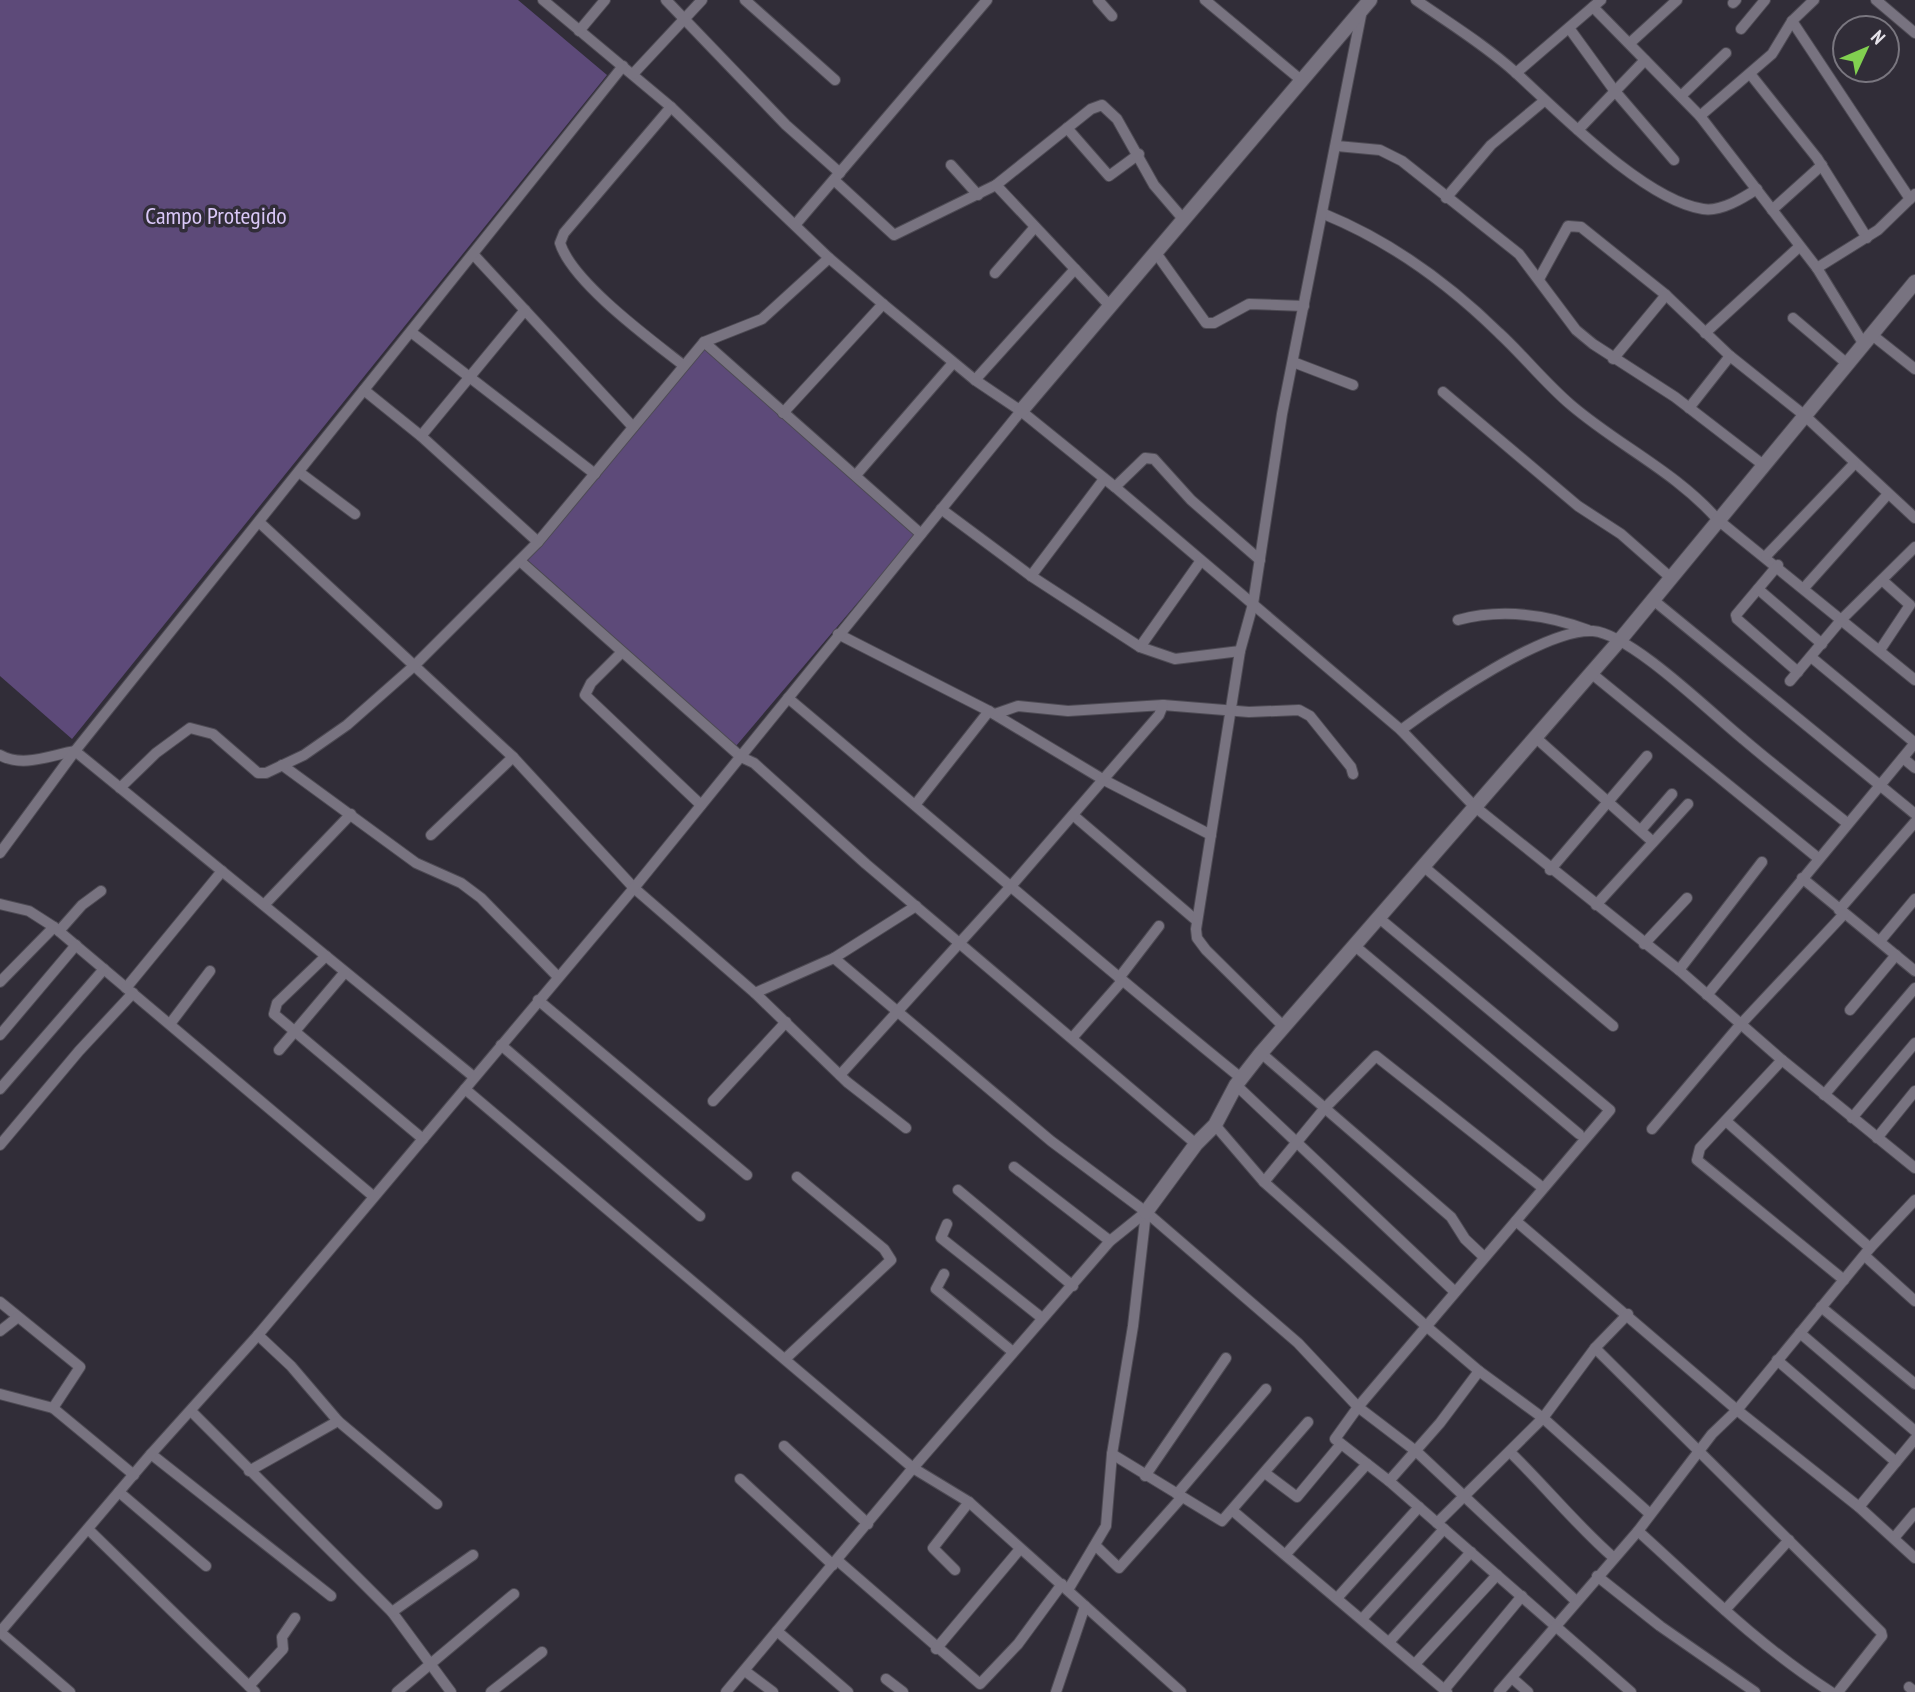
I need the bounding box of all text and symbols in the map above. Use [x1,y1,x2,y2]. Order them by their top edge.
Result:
north arrow [1831,14,1901,84]
text: N [1866,25,1890,49]
park label: Campo Protegido [145,200,287,231]

